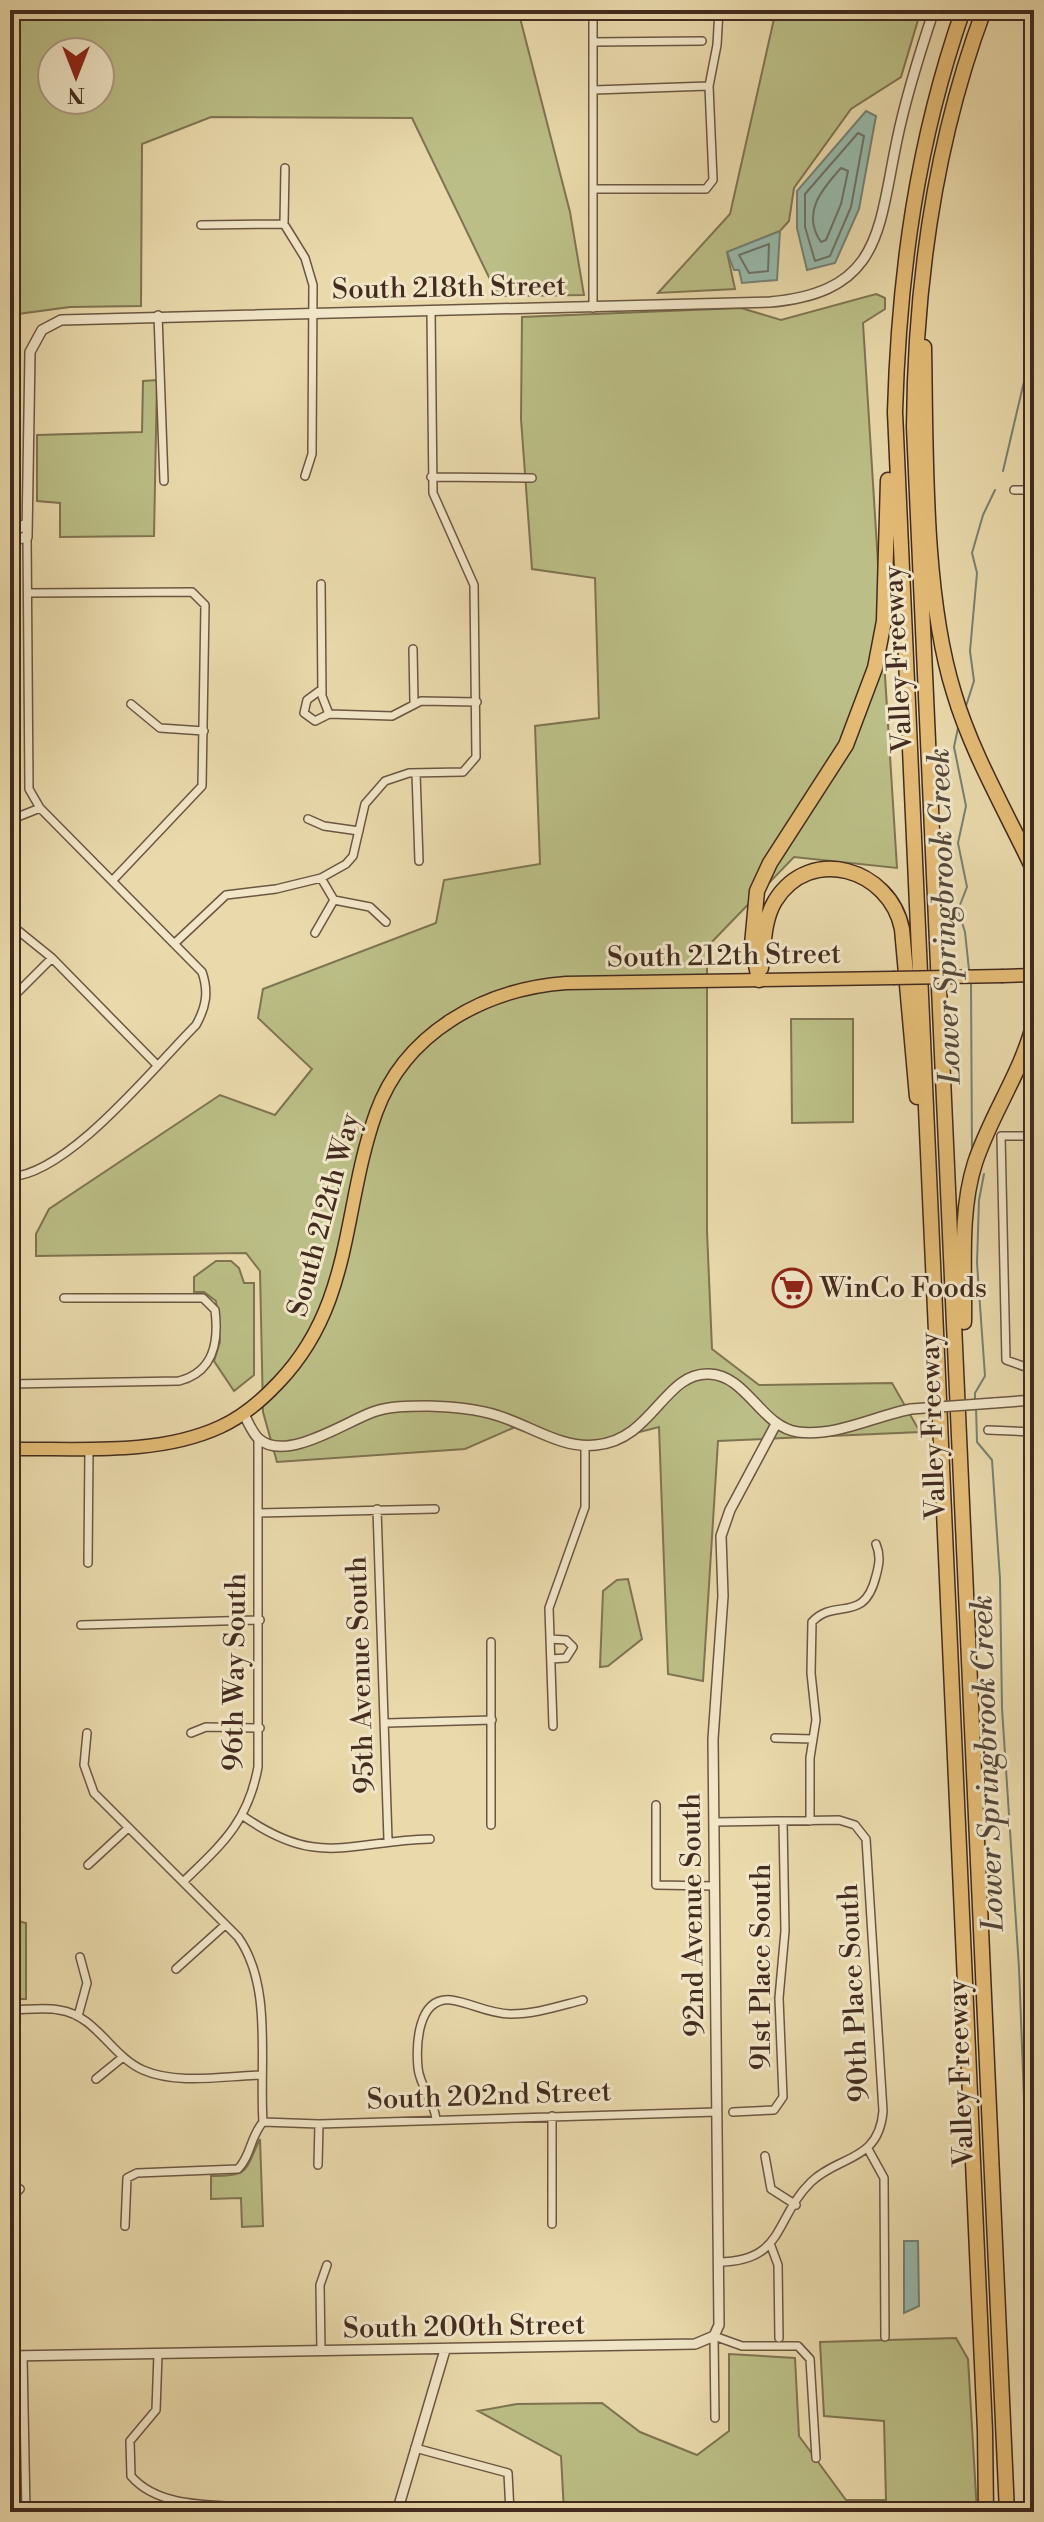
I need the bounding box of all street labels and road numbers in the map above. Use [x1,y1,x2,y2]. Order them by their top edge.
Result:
street label: South 218th Street [332,268,566,308]
street label: Valley Freeway [876,564,920,754]
street label: South 212th Street [607,936,841,976]
street label: South 212th Way [280,1109,368,1321]
street label: Valley Freeway [912,1332,954,1521]
street label: 95th Avenue South [339,1555,383,1794]
street label: 96th Way South [216,1572,254,1771]
street label: 92nd Avenue South [673,1792,713,2037]
street label: 91st Place South [744,1863,779,2070]
street label: 90th Place South [831,1883,877,2103]
street label: Valley Freeway [940,1979,982,2168]
street label: South 202nd Street [366,2074,612,2118]
street label: South 200th Street [343,2307,586,2347]

